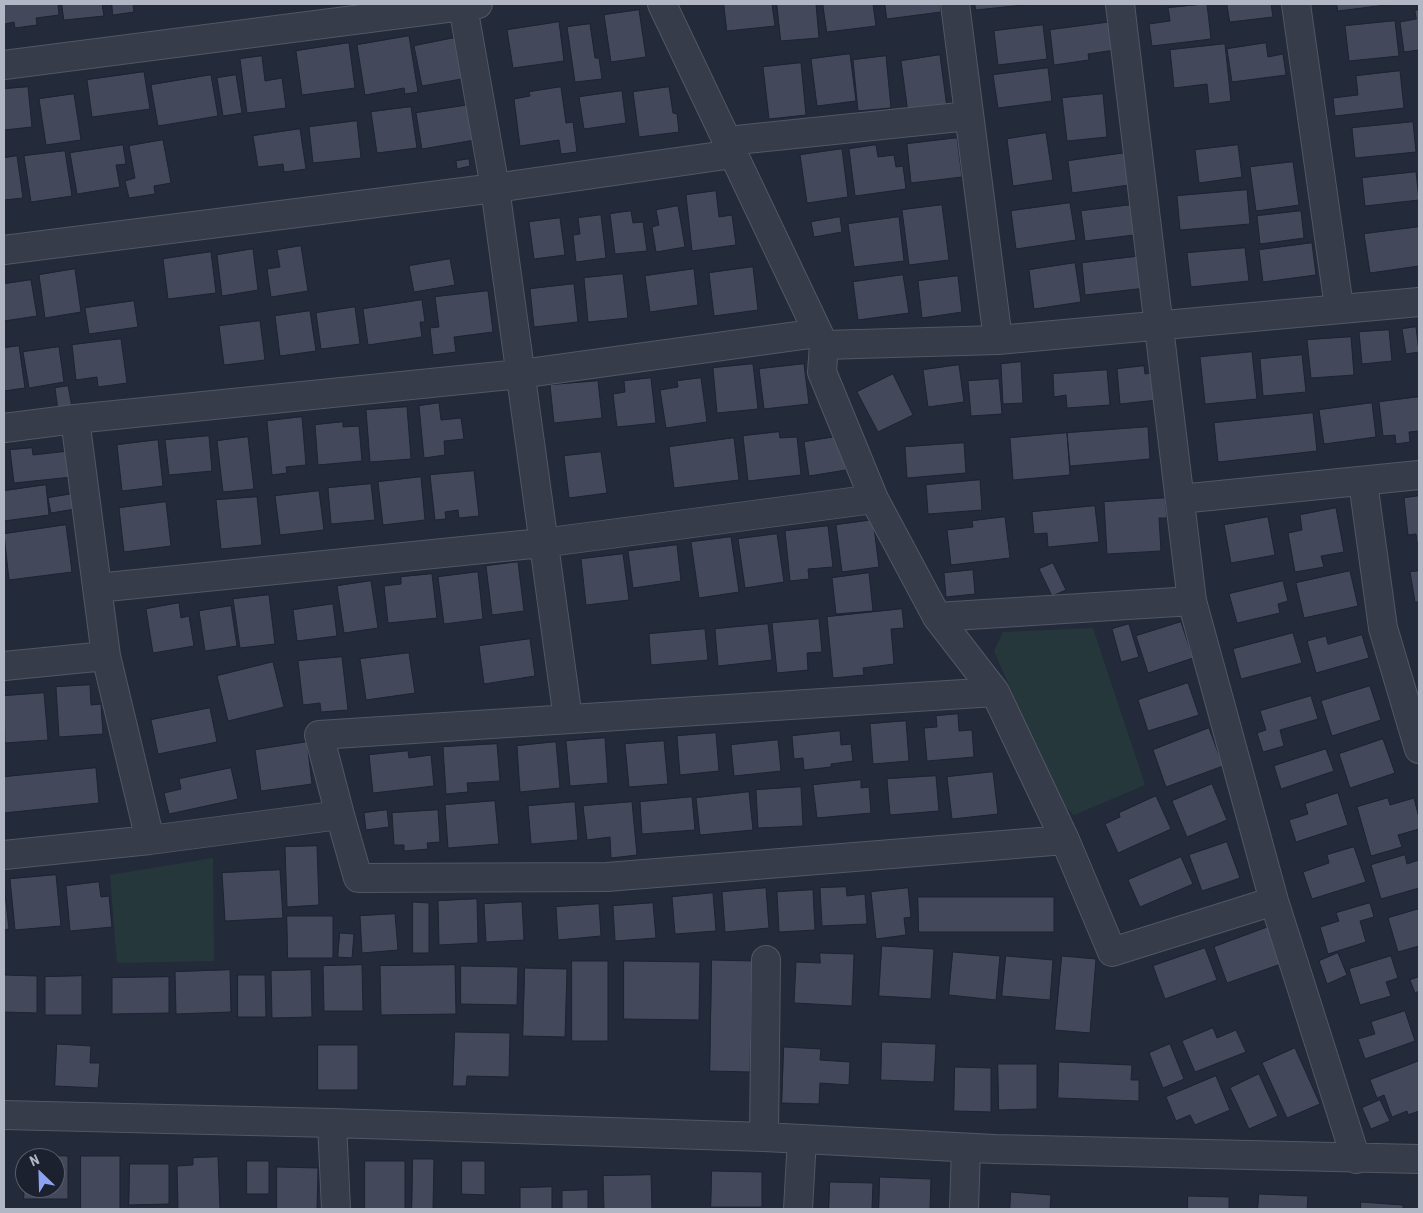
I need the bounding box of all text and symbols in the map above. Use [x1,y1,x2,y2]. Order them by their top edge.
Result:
north arrow [15,1148,65,1198]
text: N [27,1151,41,1169]

